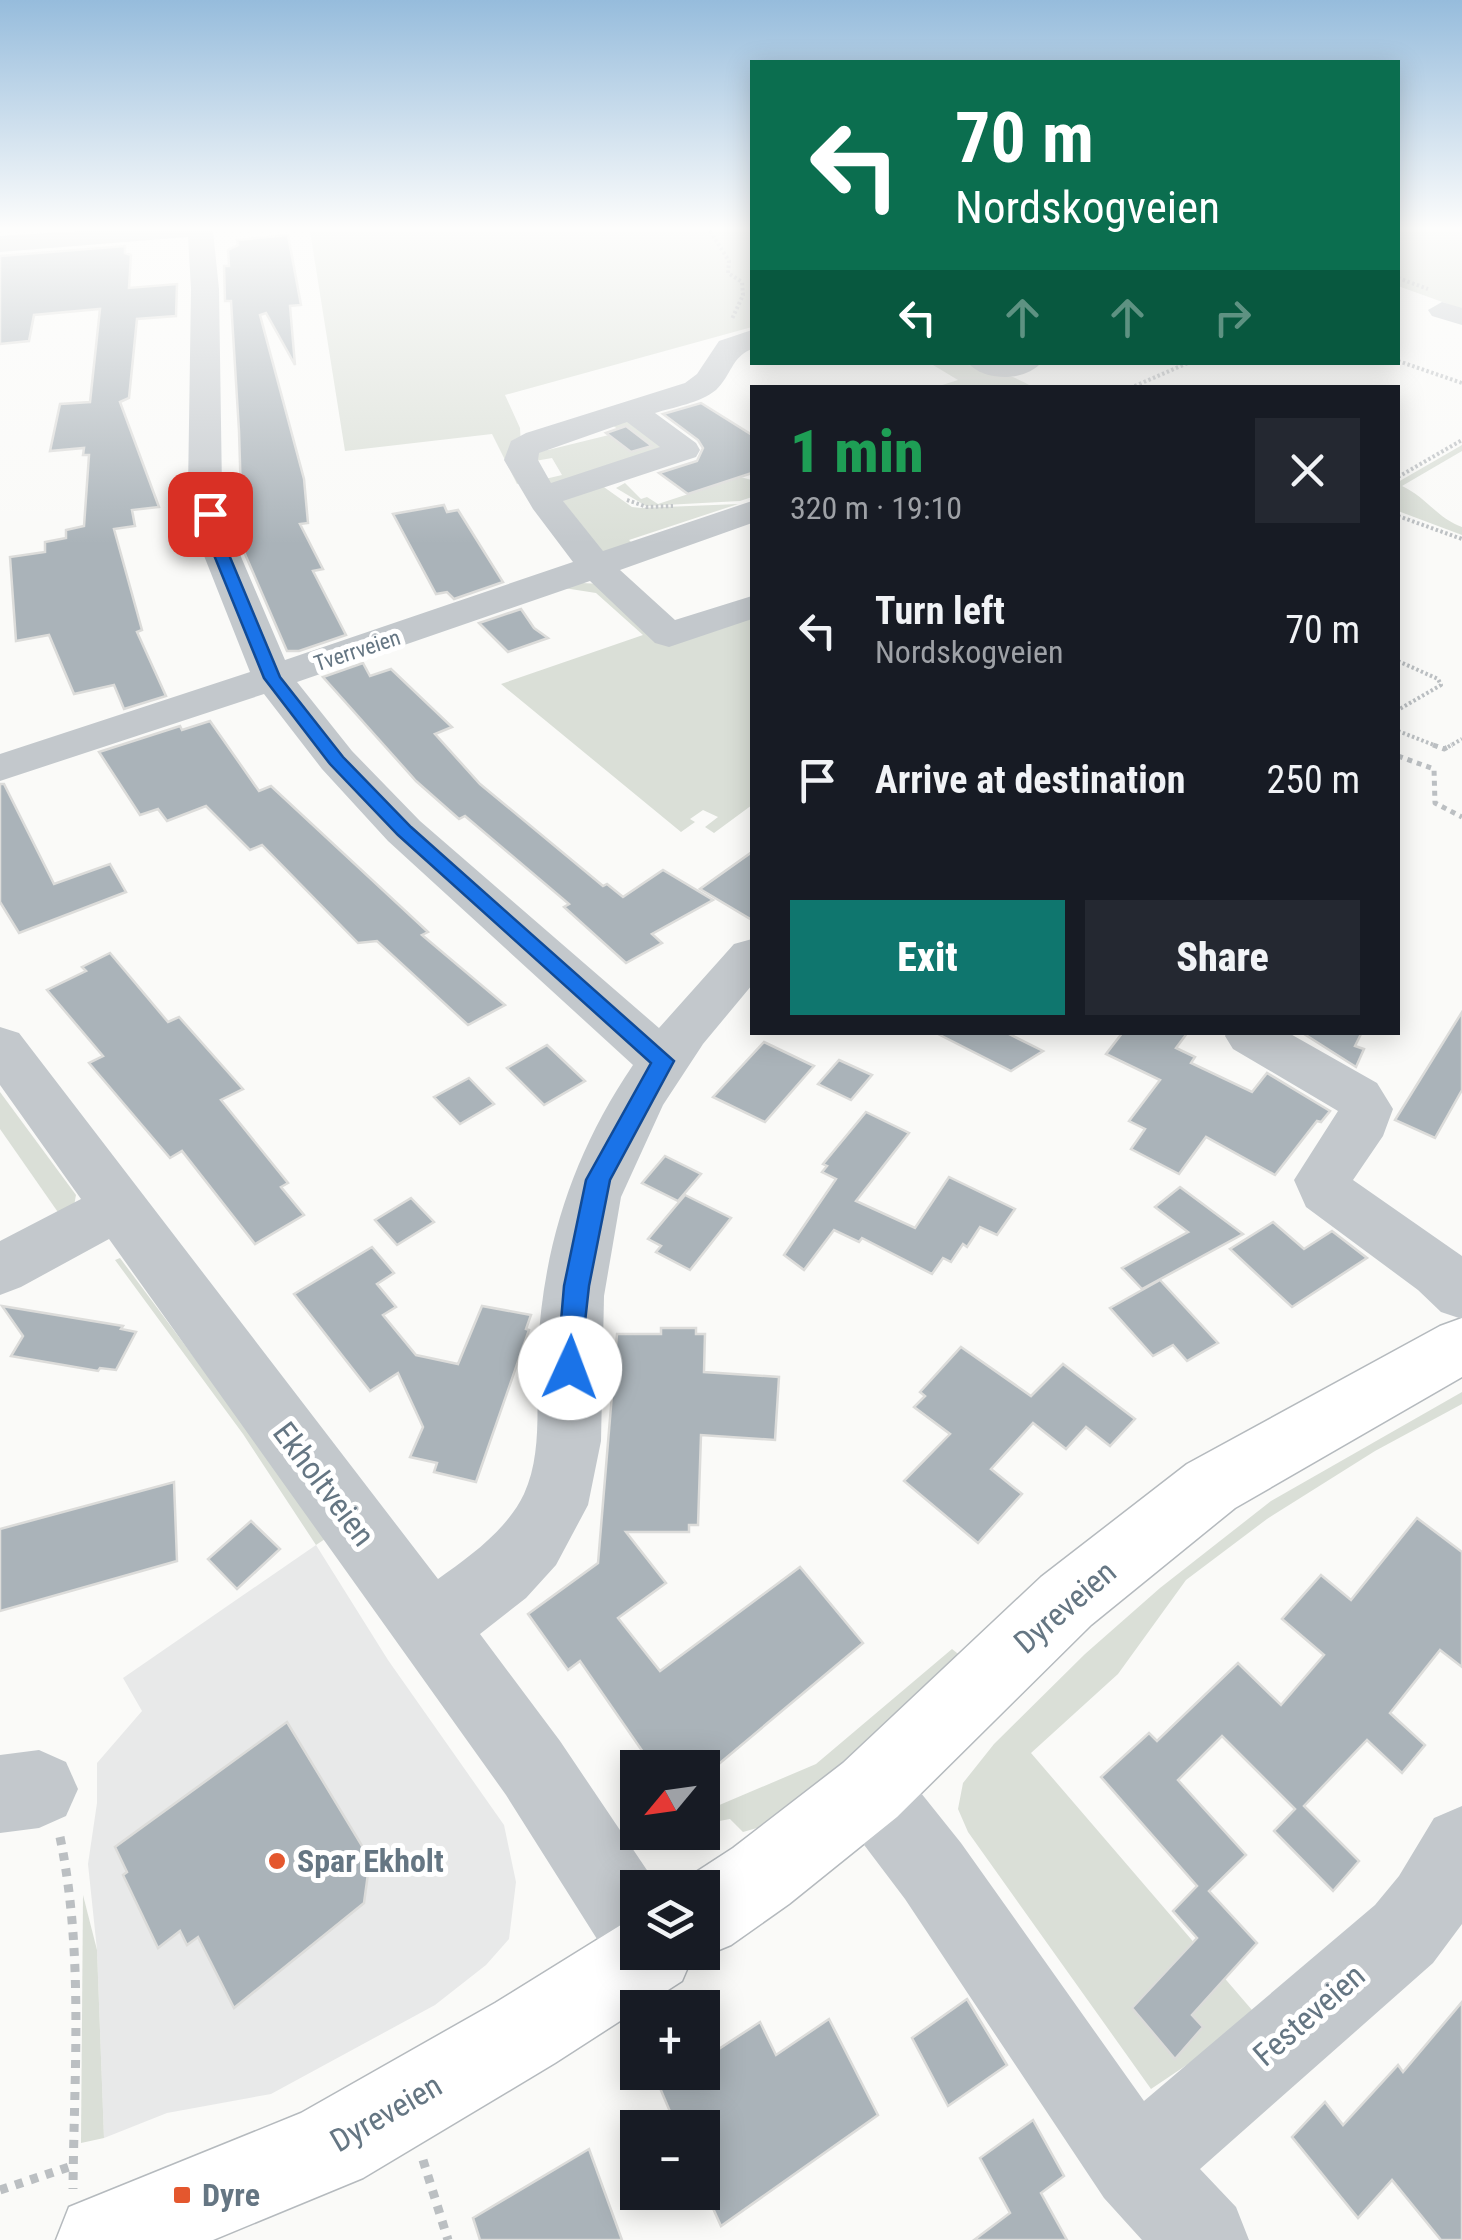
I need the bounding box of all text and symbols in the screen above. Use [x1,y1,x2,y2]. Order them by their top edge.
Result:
text: 70 m [955,97,1094,179]
icon: left [790,100,920,230]
text: Nordskogveien [955,181,1220,234]
icon: left [890,290,945,345]
icon: ahead [995,290,1050,345]
icon: ahead [1100,290,1155,345]
icon: right [1205,290,1260,345]
text: 1 min [790,416,924,487]
button: close [1255,418,1360,523]
pin [168,472,253,557]
icon: arrive [183,487,238,542]
text: 320 m · 19:10 [790,489,962,527]
text: Turn left [875,589,1005,633]
icon: left [790,603,845,658]
text: 70 m [1285,608,1360,652]
street label: Tverrveien [311,625,404,676]
text: Nordskogveien [875,633,1063,671]
icon: arrive [790,753,845,808]
text: Arrive at destination [875,758,1185,802]
text: 250 m [1266,758,1360,802]
button: Exit [790,900,1065,1015]
button: Share [1085,900,1360,1015]
position arrow [518,1316,622,1420]
street label: Ekholtveien [265,1415,383,1553]
street label: Dyreveien [1006,1553,1124,1661]
north arrow [620,1750,720,1850]
map controls [620,1750,720,2210]
place label: Spar Ekholt [297,1842,444,1880]
marker: Spar Ekholt [266,1850,288,1872]
button: layers [620,1870,720,1970]
street label: Festeveien [1245,1956,1373,2074]
button: + [620,1990,720,2090]
street label: Dyreveien [324,2066,448,2160]
button: − [620,2110,720,2210]
place label: Dyre [202,2176,260,2214]
marker: Dyre [171,2184,193,2206]

